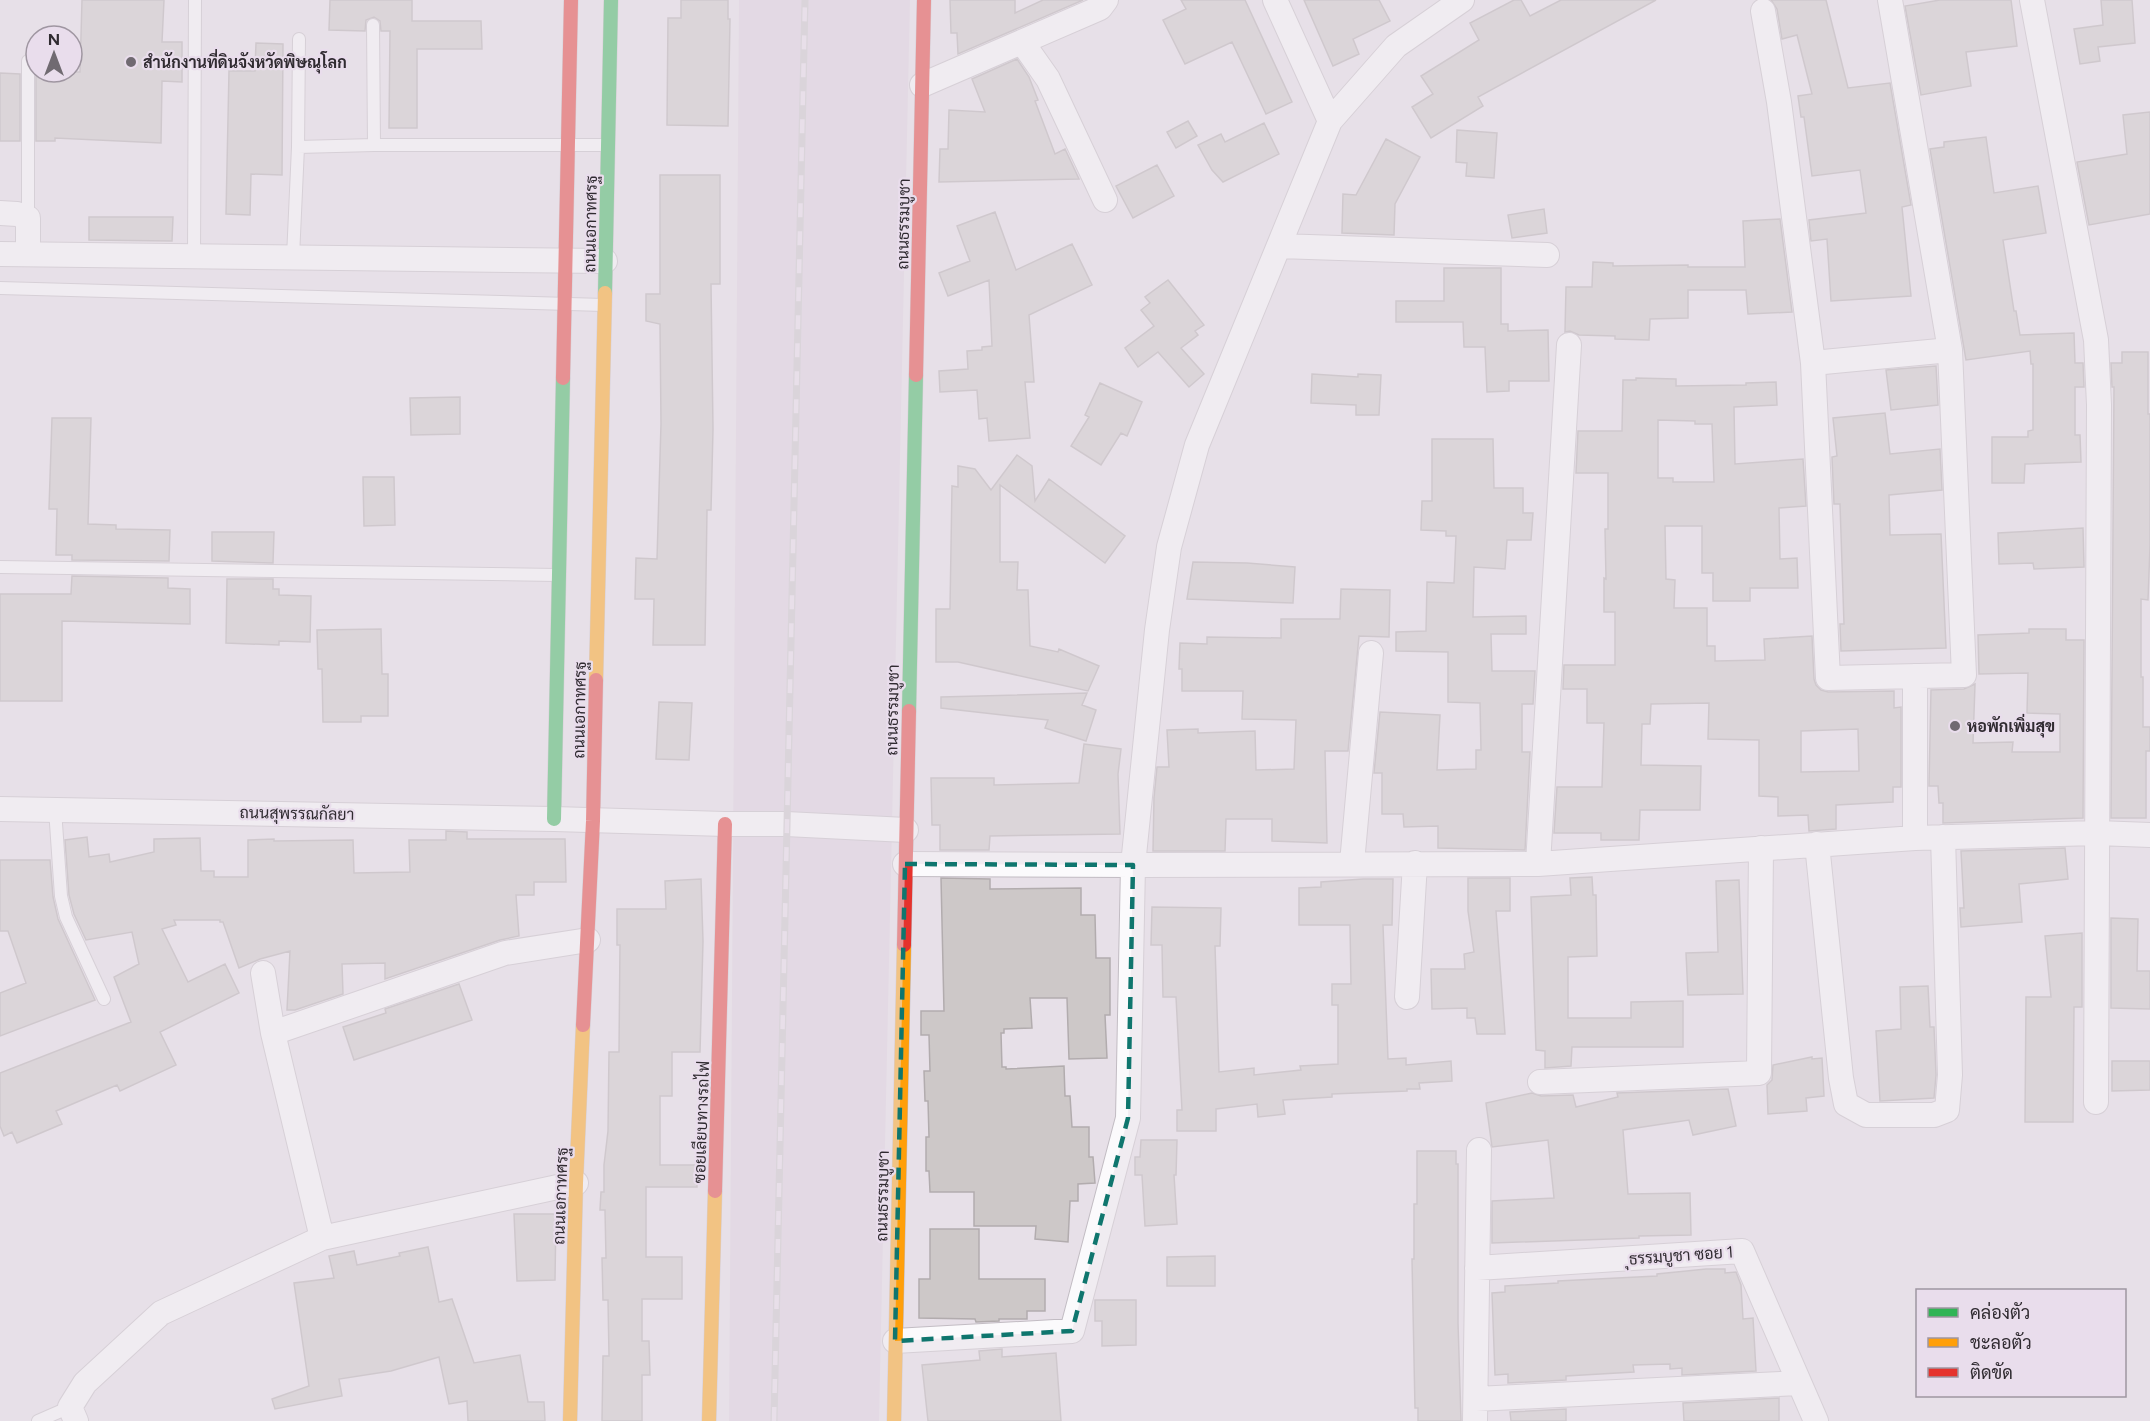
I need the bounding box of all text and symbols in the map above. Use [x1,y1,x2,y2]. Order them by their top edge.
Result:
north arrow [24,24,84,84]
text: N [48,30,60,49]
place label: สำนักงานที่ดินจังหวัดพิษณุโลก [143,48,347,74]
marker: สำนักงานที่ดินจังหวัดพิษณุโลก [124,55,138,69]
street label: ถนนเอกาทศรฐ [580,175,602,273]
street label: ถนนธรรมบูชา [893,178,916,270]
street label: ถนนเอกาทศรฐ [569,661,591,759]
street label: ถนนธรรมบูชา [882,664,905,756]
place label: หอพักเพิ่มสุข [1967,713,2055,738]
marker: หอพักเพิ่มสุข [1948,719,1962,733]
street label: ถนนสุพรรณกัลยา [239,802,355,826]
street label: ซอยเลียบทางรถไฟ [688,1060,713,1184]
street label: ถนนเอกาทศรฐ [549,1147,573,1245]
street label: ถนนธรรมบูชา [872,1150,895,1242]
street label: ุธรรมบูชา ซอย 1 [1623,1242,1734,1271]
legend [1916,1289,2126,1397]
text: คล่องตัว [1970,1301,2030,1324]
text: ชะลอตัว [1970,1332,2032,1354]
text: ติดขัด [1970,1362,2013,1384]

